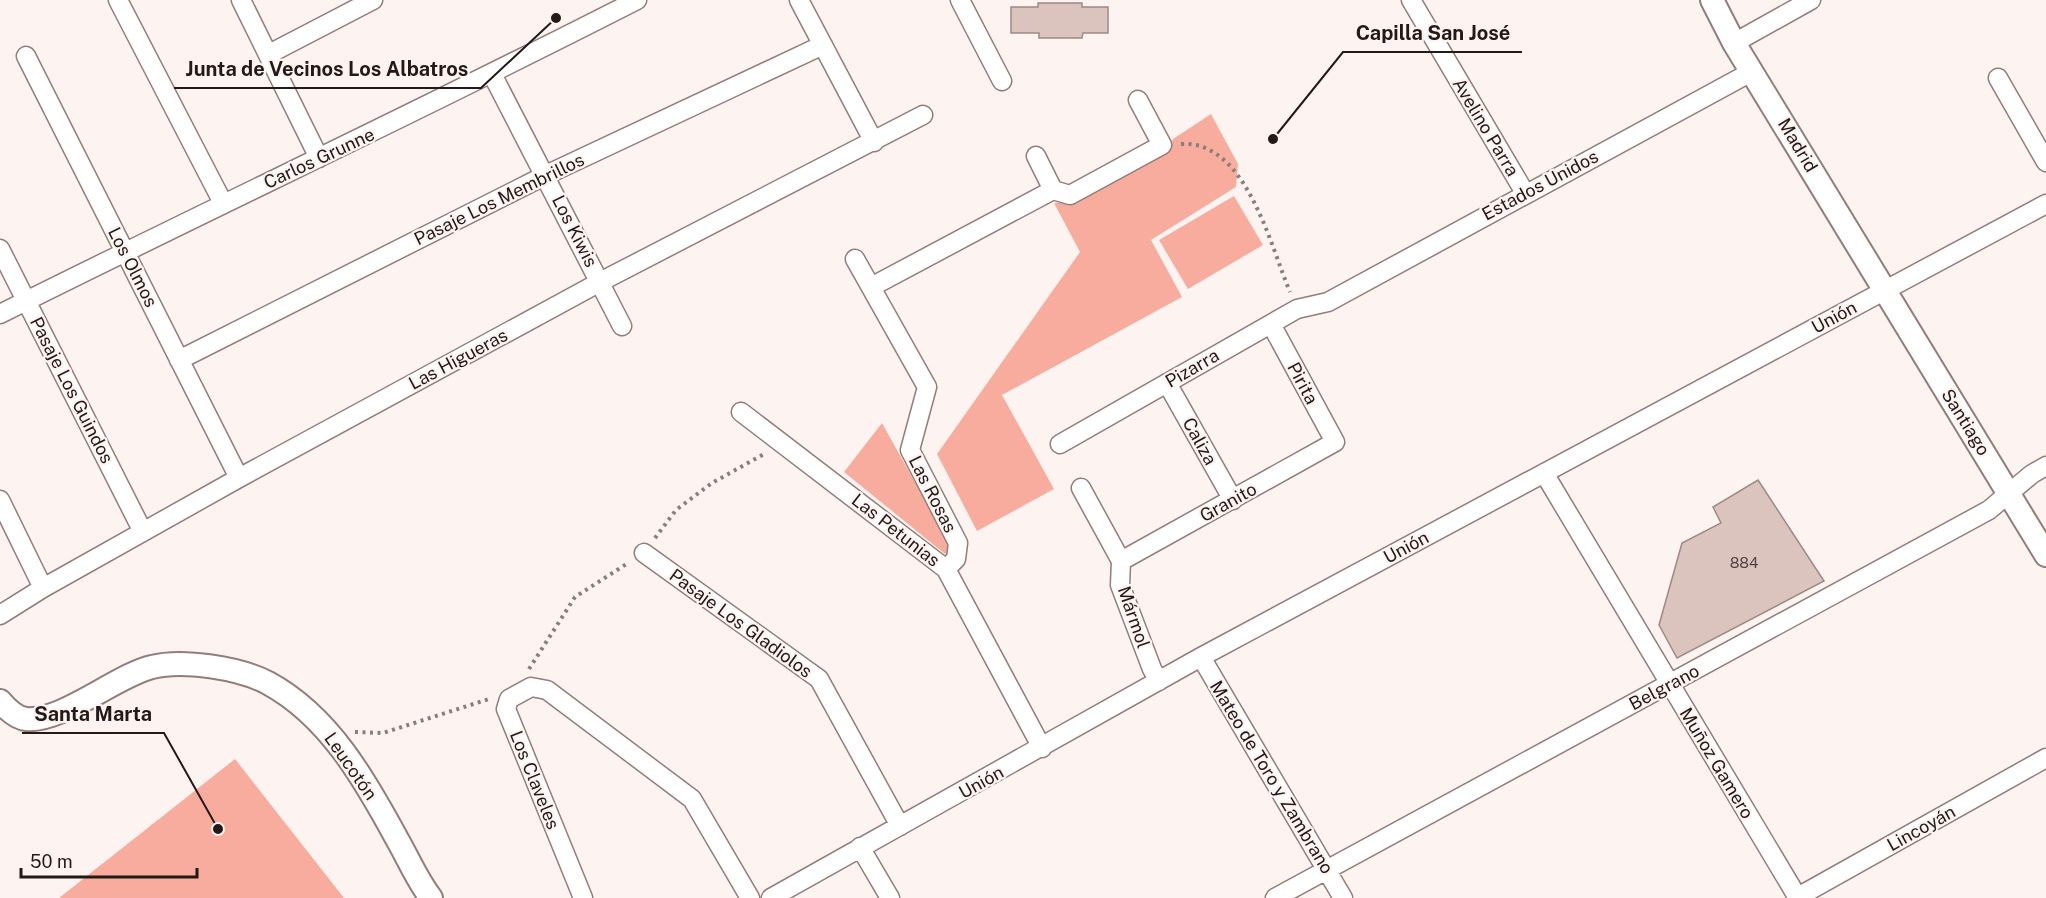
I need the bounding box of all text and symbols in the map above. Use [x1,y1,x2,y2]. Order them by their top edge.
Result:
callout: Capilla San José [1343,14,1522,52]
text: Capilla San José [1356,21,1510,45]
callout: Junta de Vecinos Los Albatros [174,50,481,88]
text: Junta de Vecinos Los Albatros [186,57,468,81]
street label: Avelino Parra [1449,74,1523,180]
street label: Madrid [1774,114,1822,176]
street label: Carlos Grunne [260,123,378,193]
street label: Estados Unidos [1478,146,1602,224]
street label: Pasaje Los Membrillos [411,149,587,249]
street label: Los Kiwis [548,192,602,270]
street label: Los Olmos [104,224,162,310]
street label: Unión [1808,296,1860,338]
street label: Pasaje Los Guindos [26,313,118,467]
street label: Las Higueras [405,324,511,394]
street label: Pizarra [1161,344,1223,392]
street label: Pirita [1283,358,1323,408]
street label: Santiago [1937,385,1995,459]
street label: Caliza [1179,414,1221,468]
street label: Las Rosas [905,452,961,536]
street label: Granito [1196,478,1260,526]
street label: Las Petunias [848,489,944,571]
street label: Unión [1380,526,1432,568]
house number: 884 [1730,554,1758,571]
street label: Pasaje Los Gladiolos [666,564,816,682]
street label: Mármol [1114,583,1154,651]
street label: Belgrano [1625,660,1703,714]
street label: Mateo de Toro y Zambrano [1206,677,1338,877]
callout: Santa Marta [22,695,164,733]
text: Santa Marta [34,702,152,726]
street label: Muñoz Gamero [1676,704,1758,822]
street label: Leucotón [320,728,382,804]
street label: Los Claveles [506,728,564,832]
street label: Unión [955,761,1007,803]
street label: Lincoyán [1883,801,1959,855]
scale bar [21,841,196,879]
text: 50 m [30,851,73,872]

